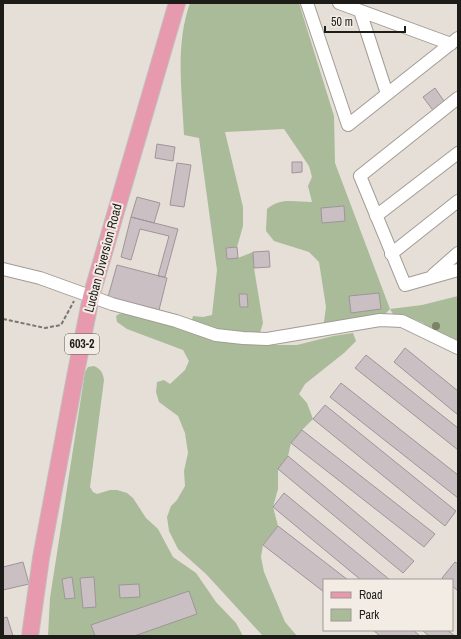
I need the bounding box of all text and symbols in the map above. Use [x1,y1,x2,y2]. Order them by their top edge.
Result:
scale bar [325,8,405,34]
text: 50 m [331,14,353,30]
street label: Lucban Diversion Road [80,202,126,314]
road number: 603-2 [65,334,99,354]
legend [323,579,453,631]
text: Road [359,587,383,603]
text: Park [359,607,379,623]

